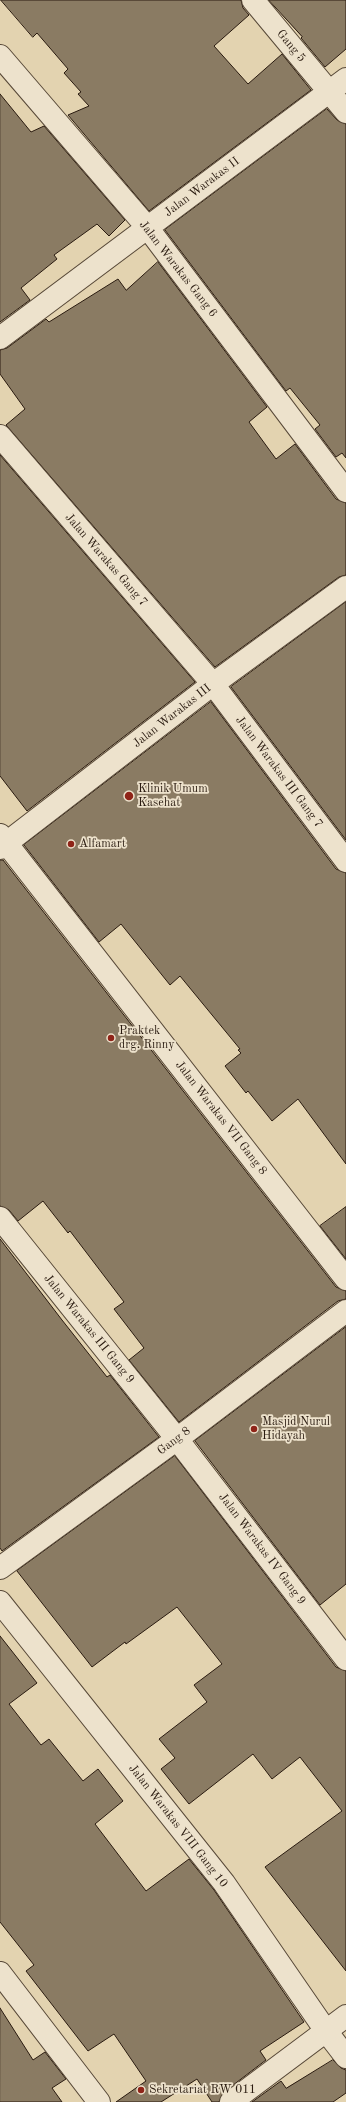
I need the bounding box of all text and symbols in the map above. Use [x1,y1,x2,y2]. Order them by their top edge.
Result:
street label: Gang 5 [273,27,309,65]
street label: Jalan Warakas II [162,154,242,220]
street label: Jalan Warakas Gang 6 [136,218,220,320]
street label: Jalan Warakas Gang 7 [62,511,150,609]
street label: Jalan Warakas III [130,681,214,751]
street label: Jalan Warakas III Gang 7 [232,713,326,831]
place label: Klinik Umum Kasehat [138,782,208,810]
marker: Klinik Umum Kasehat [123,790,135,802]
place label: Alfamart [79,837,126,851]
marker: Alfamart [66,839,76,849]
place label: Praktek drg. Rinny [119,1024,175,1052]
marker: Praktek drg. Rinny [106,1033,116,1043]
street label: Jalan Warakas VII Gang 8 [172,1058,270,1178]
street label: Jalan Warakas III Gang 9 [41,1272,137,1386]
place label: Masjid Nurul Hidayah [262,1415,330,1443]
street label: Gang 8 [155,1424,193,1458]
marker: Masjid Nurul Hidayah [249,1424,259,1434]
street label: Jalan Warakas IV Gang 9 [215,1490,309,1608]
street label: Jalan Warakas VIII Gang 10 [125,1762,231,1890]
place label: Sekretariat RW 011 [149,2083,256,2097]
marker: Sekretariat RW 011 [136,2085,146,2095]

